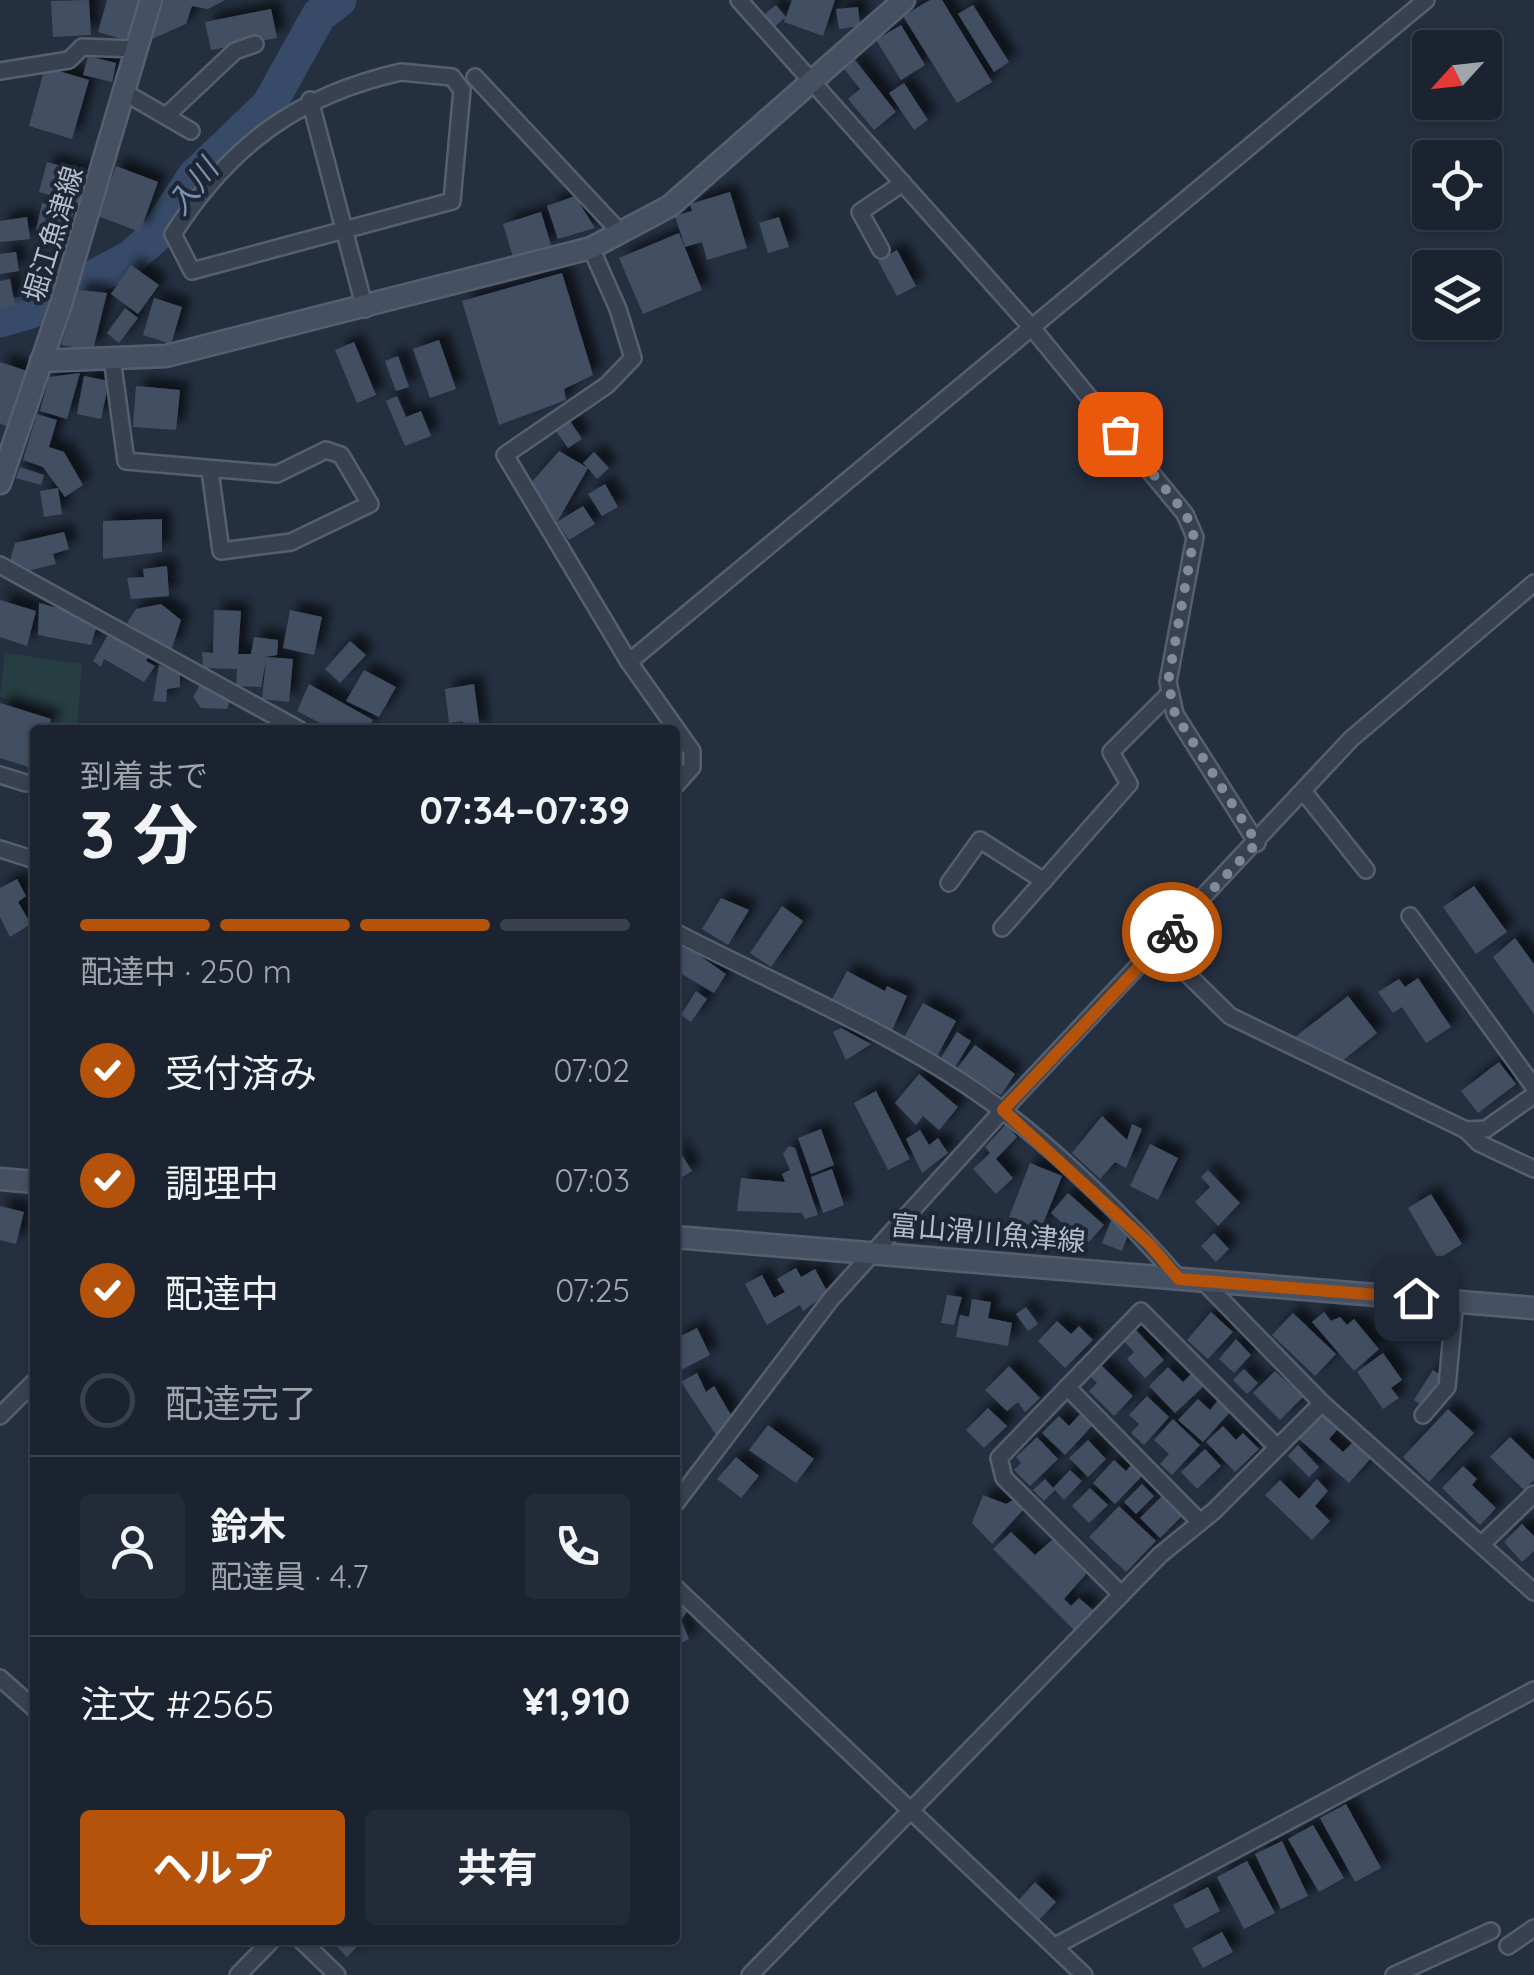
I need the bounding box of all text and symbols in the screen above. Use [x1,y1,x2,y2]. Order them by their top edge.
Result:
north arrow [1412,30,1502,120]
map controls [1412,30,1502,340]
button: locate [1412,140,1502,230]
water label: 入川 [159,149,228,222]
street label: 堀江魚津線 [15,162,90,306]
button: layers [1412,250,1502,340]
pin [1078,392,1163,477]
icon: bag [1093,407,1148,462]
text: 到着まで [80,755,208,795]
text: 07:34–07:39 [420,786,630,834]
text: 3 分 [80,793,198,874]
courier [1122,882,1222,982]
icon: bike [1145,905,1200,960]
text: 配達中 · 250 m [80,951,292,991]
icon: check [80,1043,135,1098]
text: 受付済み [165,1049,317,1097]
text: 07:02 [554,1050,630,1090]
icon: check [80,1153,135,1208]
text: 調理中 [165,1159,279,1207]
text: 07:03 [555,1160,630,1200]
street label: 富山滑川魚津線 [889,1207,1087,1258]
pin [1374,1256,1459,1341]
icon: check [80,1263,135,1318]
text: 配達中 [165,1269,279,1317]
text: 07:25 [555,1270,630,1310]
icon: home [1389,1271,1444,1326]
text: 配達完了 [165,1379,317,1427]
button: person [80,1494,185,1599]
button: phone [525,1494,630,1599]
text: 鈴木 [210,1502,286,1550]
text: 配達員 · 4.7 [210,1556,369,1596]
text: ¥1,910 [522,1677,630,1725]
text: 注文 #2565 [80,1680,274,1728]
button: ヘルプ [80,1810,345,1925]
button: 共有 [365,1810,630,1925]

